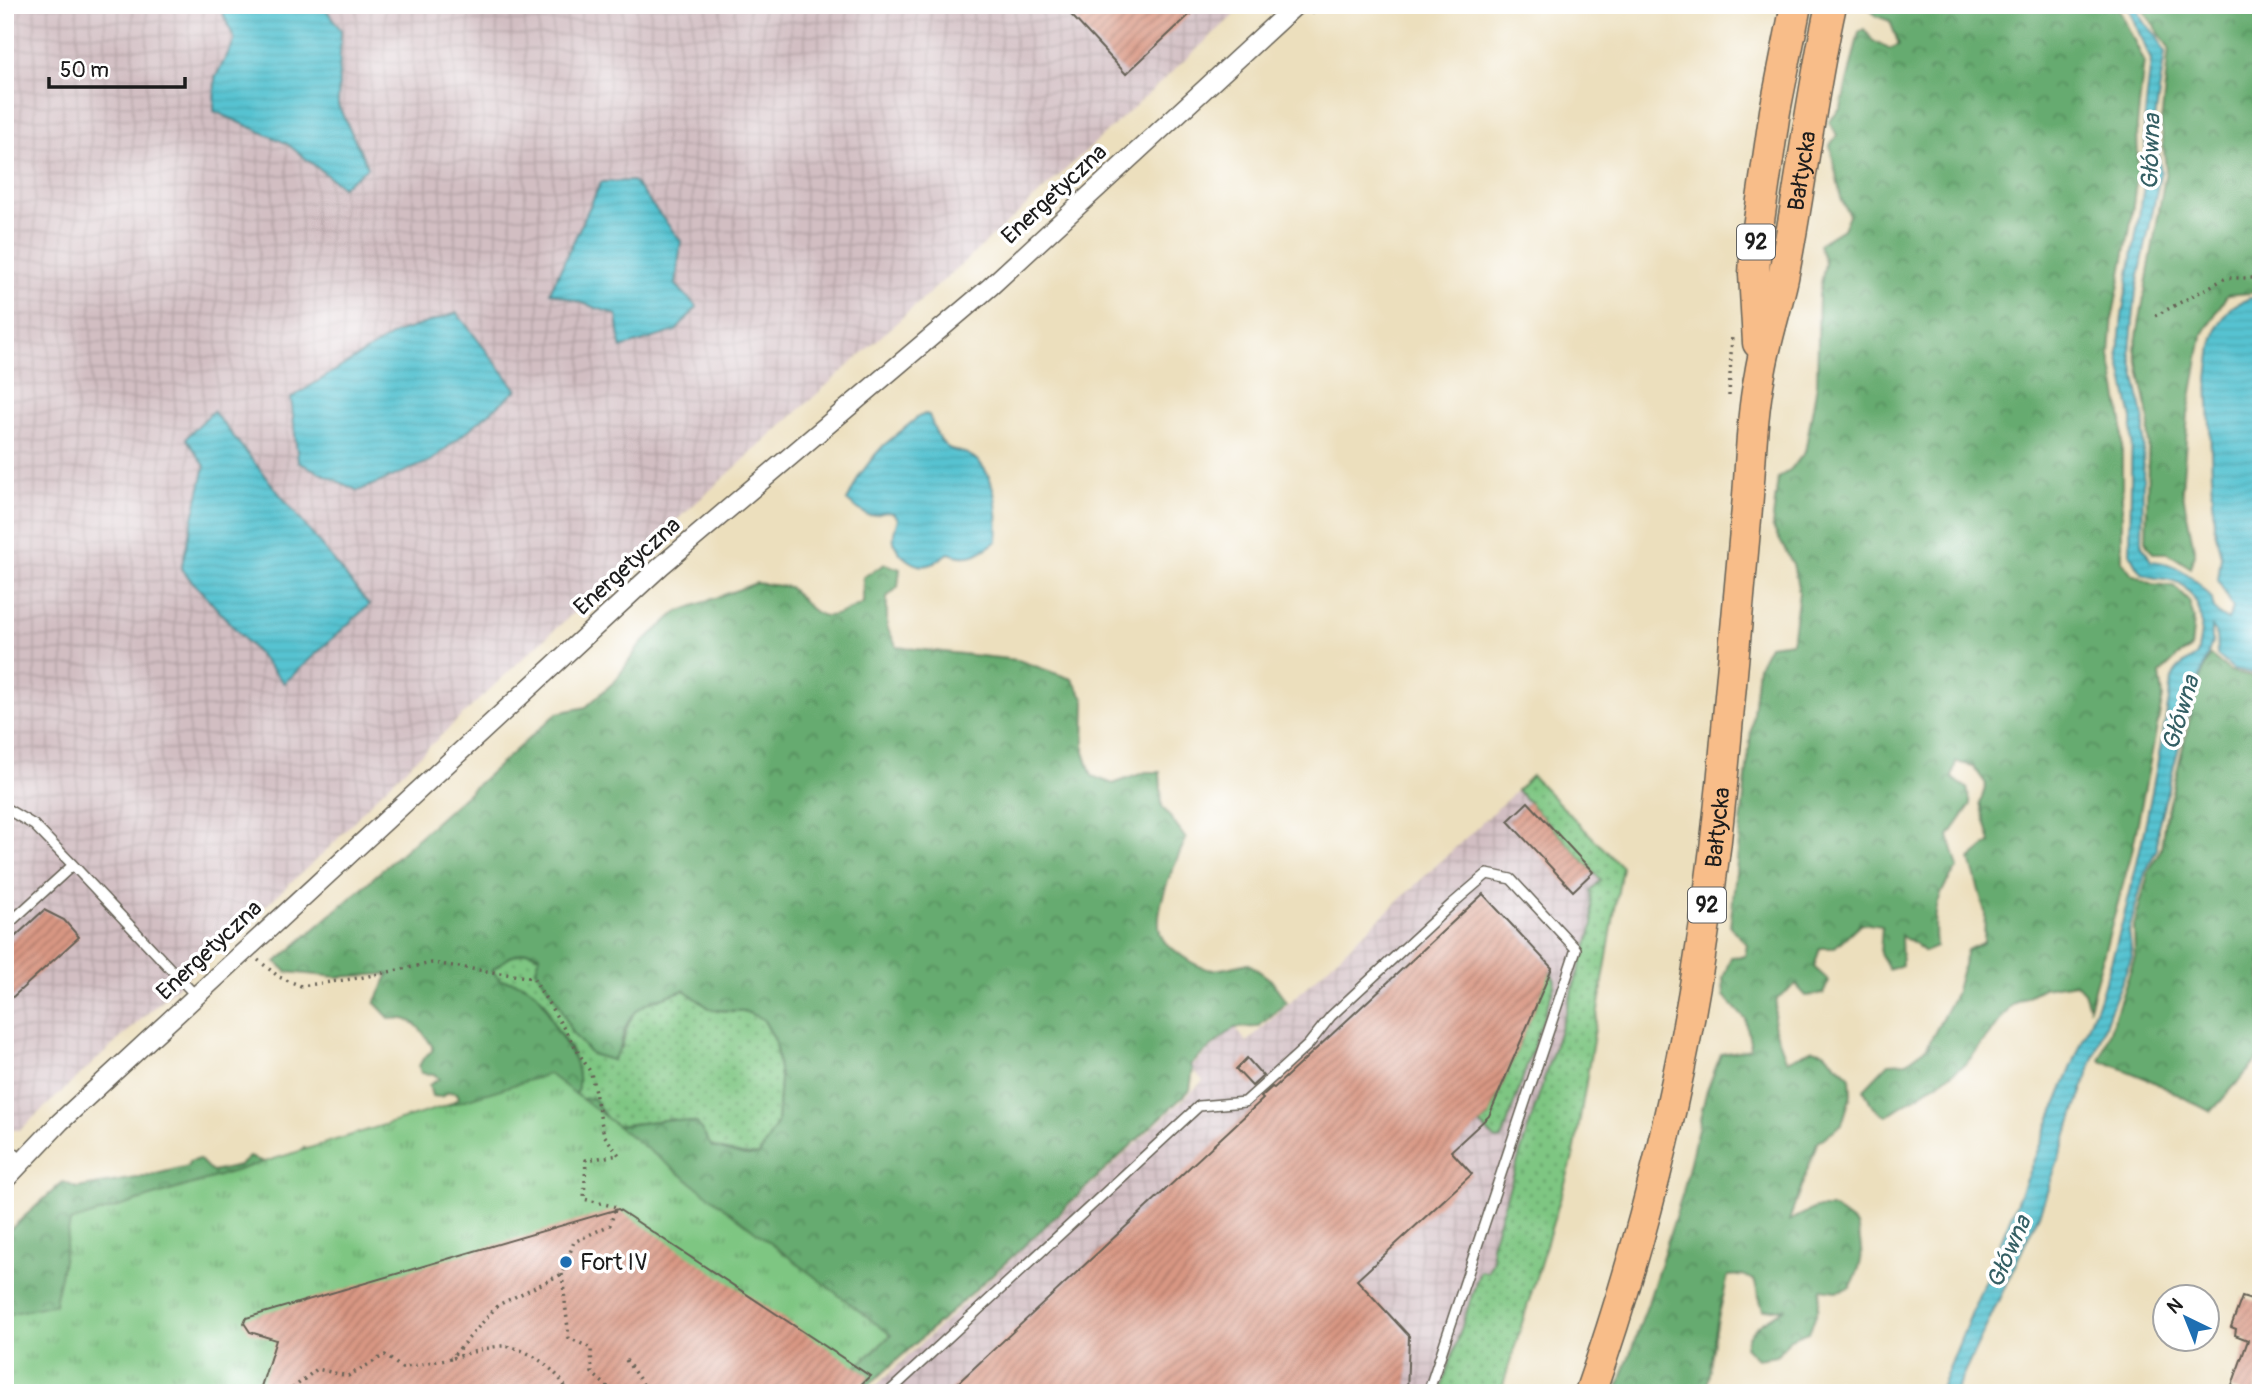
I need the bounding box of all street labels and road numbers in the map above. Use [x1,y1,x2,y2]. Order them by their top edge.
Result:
street label: Bałtycka [1781,129,1822,213]
street label: Energetyczna [995,138,1113,250]
road number: 92 [1737,224,1775,260]
street label: Energetyczna [568,510,686,622]
street label: Bałtycka [1698,786,1736,869]
road number: 92 [1688,888,1726,922]
street label: Energetyczna [150,894,268,1006]

